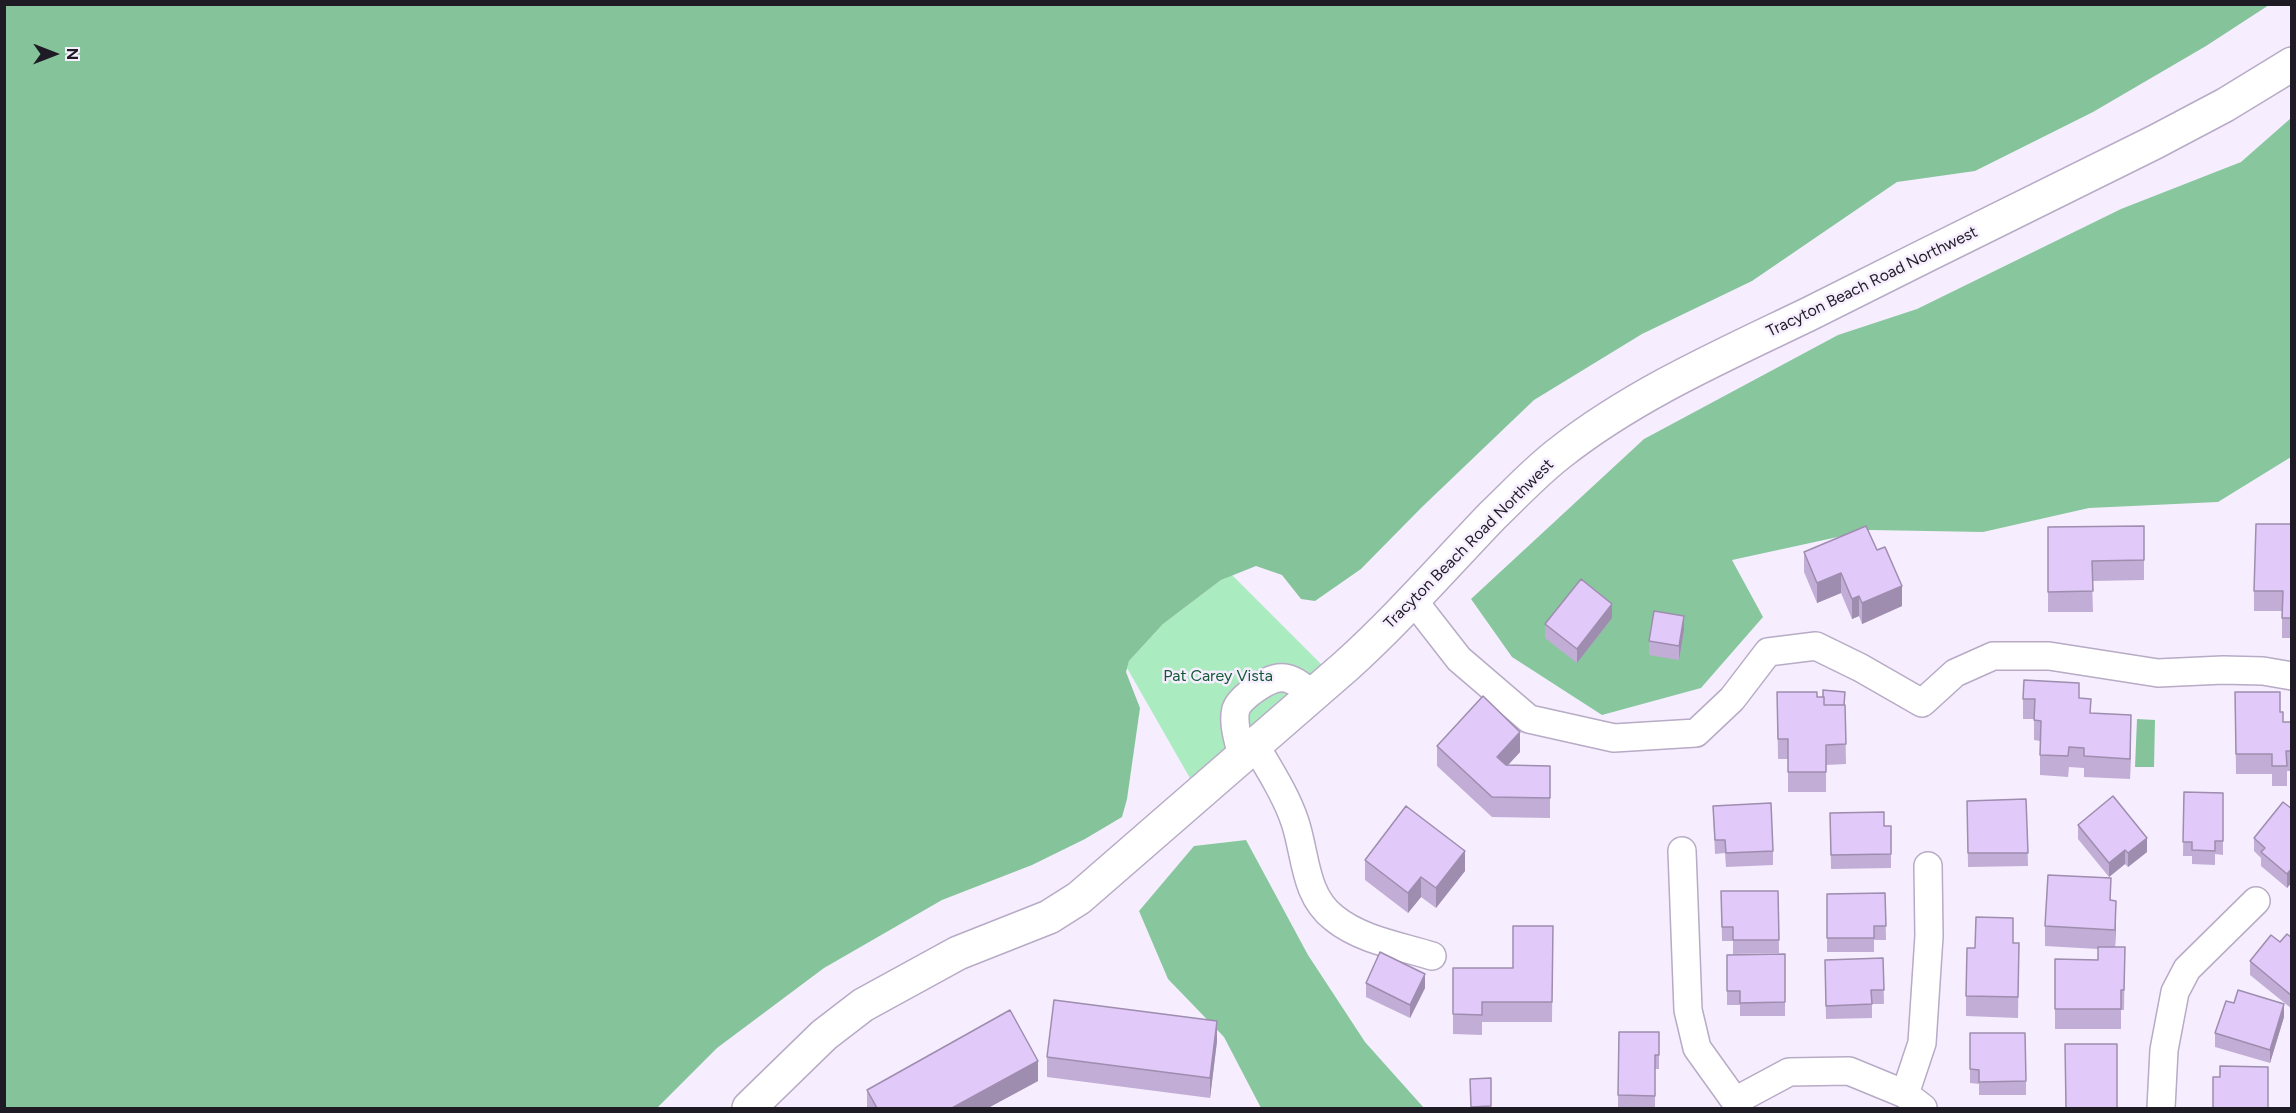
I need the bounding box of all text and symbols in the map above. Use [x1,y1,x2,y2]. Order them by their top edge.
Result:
north arrow [24,24,84,84]
text: N [63,48,82,60]
street label: Tracyton Beach Road Northwest [1763,222,1981,342]
street label: Tracyton Beach Road Northwest [1380,455,1558,633]
park label: Pat Carey Vista [1163,666,1273,686]

